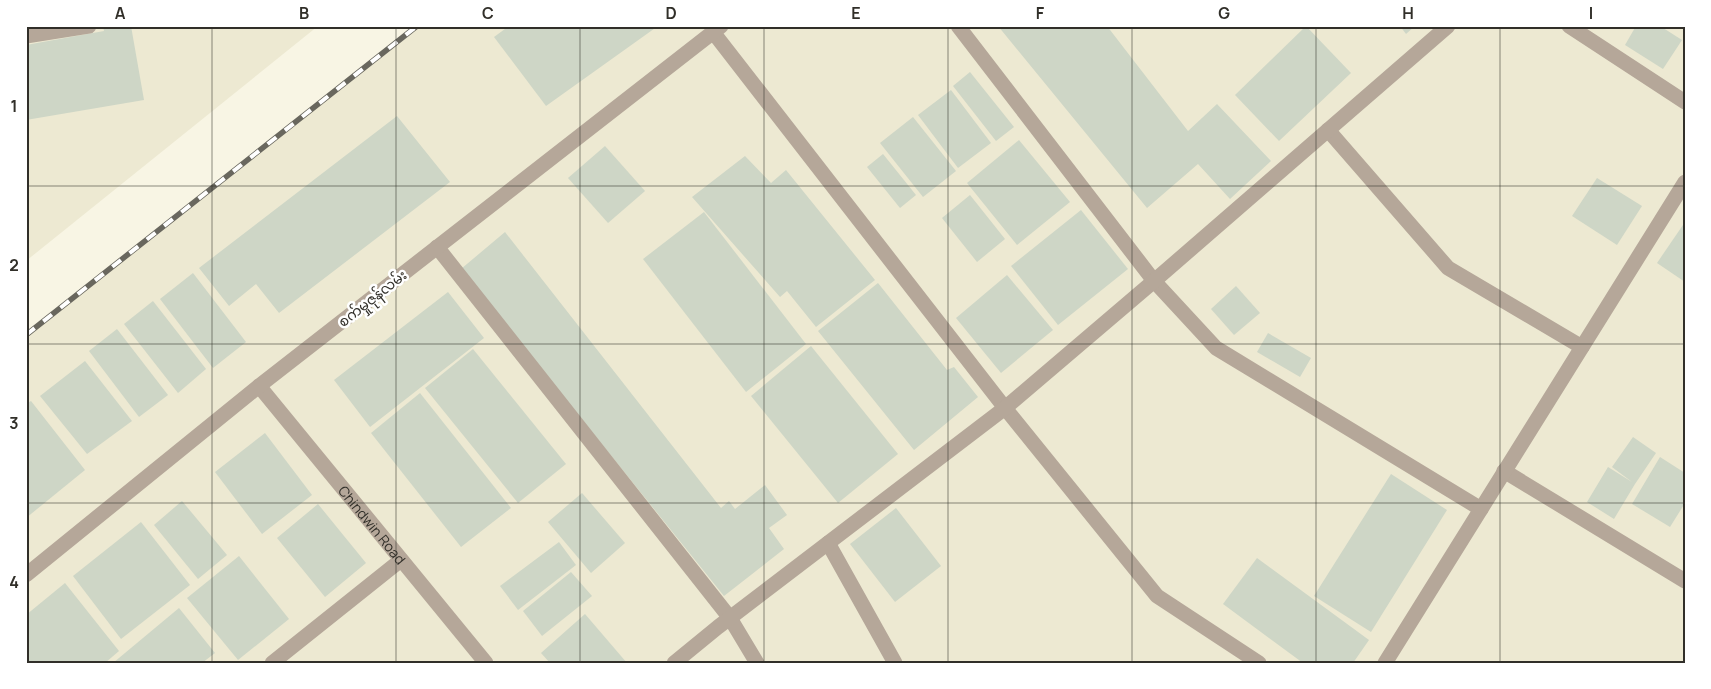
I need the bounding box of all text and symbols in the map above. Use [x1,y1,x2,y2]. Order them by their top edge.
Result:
text: A [115,2,126,24]
text: B [299,2,309,24]
text: C [482,2,494,24]
text: D [665,2,677,24]
text: E [851,2,861,24]
text: F [1036,2,1045,24]
text: G [1218,2,1230,24]
text: H [1402,2,1414,24]
text: I [1589,2,1593,24]
text: 1 [10,95,18,117]
text: 2 [9,254,19,276]
street label: စက်မှုဇုန်လမ်း [334,265,412,333]
text: 3 [9,412,19,434]
street label: Chindwin Road [335,481,410,568]
text: 4 [9,571,19,593]

